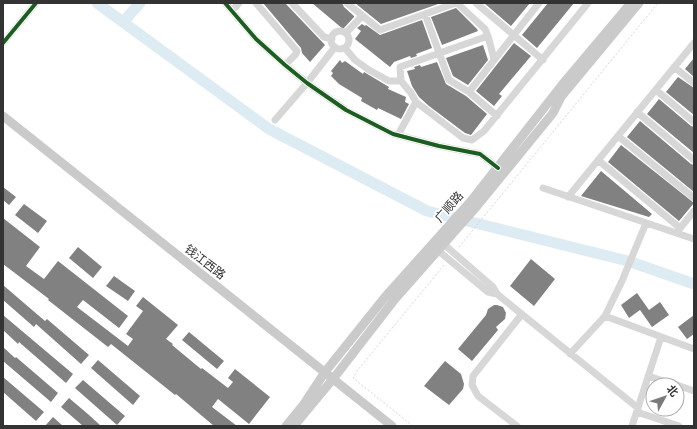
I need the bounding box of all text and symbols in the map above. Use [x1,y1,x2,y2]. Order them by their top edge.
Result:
street label: 广顺路 [431,188,466,225]
street label: 钱江西路 [182,241,229,282]
north arrow [645,377,685,417]
text: 北 [664,382,682,399]

